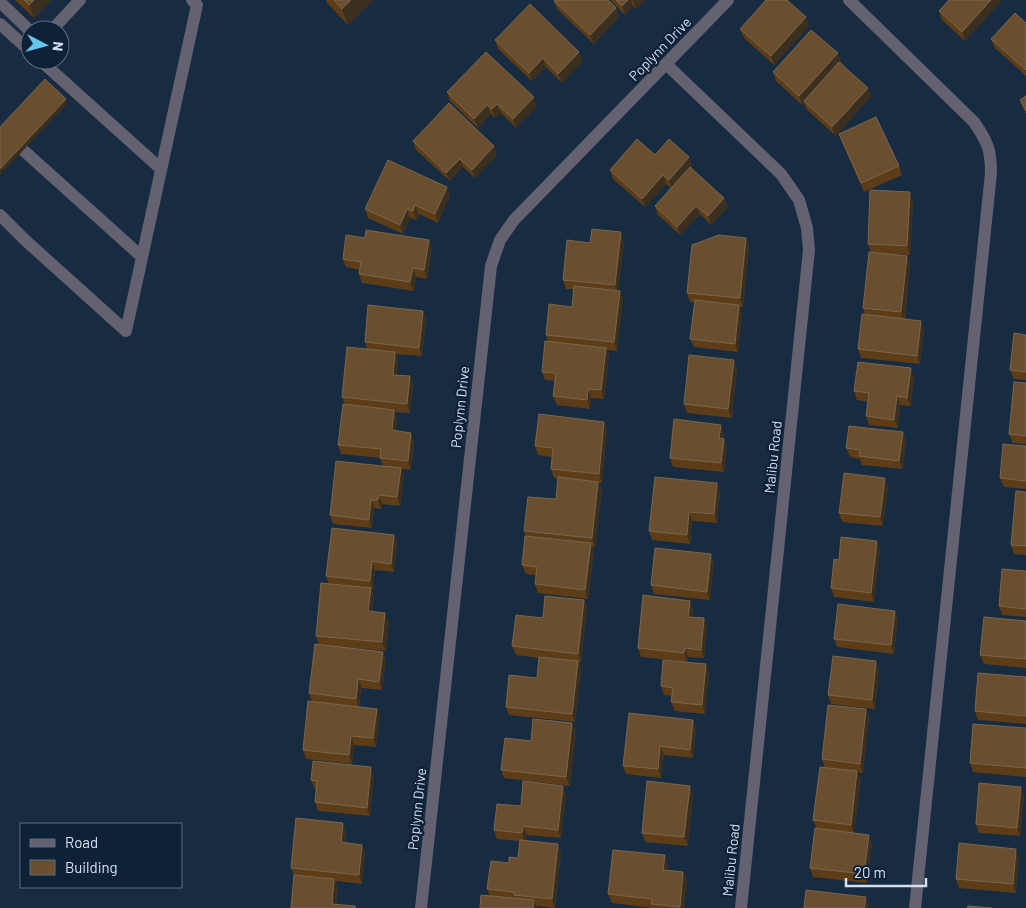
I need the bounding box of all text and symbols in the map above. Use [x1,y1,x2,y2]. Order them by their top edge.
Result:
street label: Poplynn Drive [625,13,694,84]
north arrow [20,20,70,70]
text: N [49,41,67,52]
street label: Poplynn Drive [447,365,472,449]
street label: Malibu Road [760,420,785,494]
street label: Poplynn Drive [404,767,429,851]
legend [20,823,182,888]
street label: Malibu Road [718,823,743,897]
text: Road [65,833,98,851]
scale bar [846,856,926,888]
text: Building [65,858,118,876]
text: 20 m [854,863,886,881]

